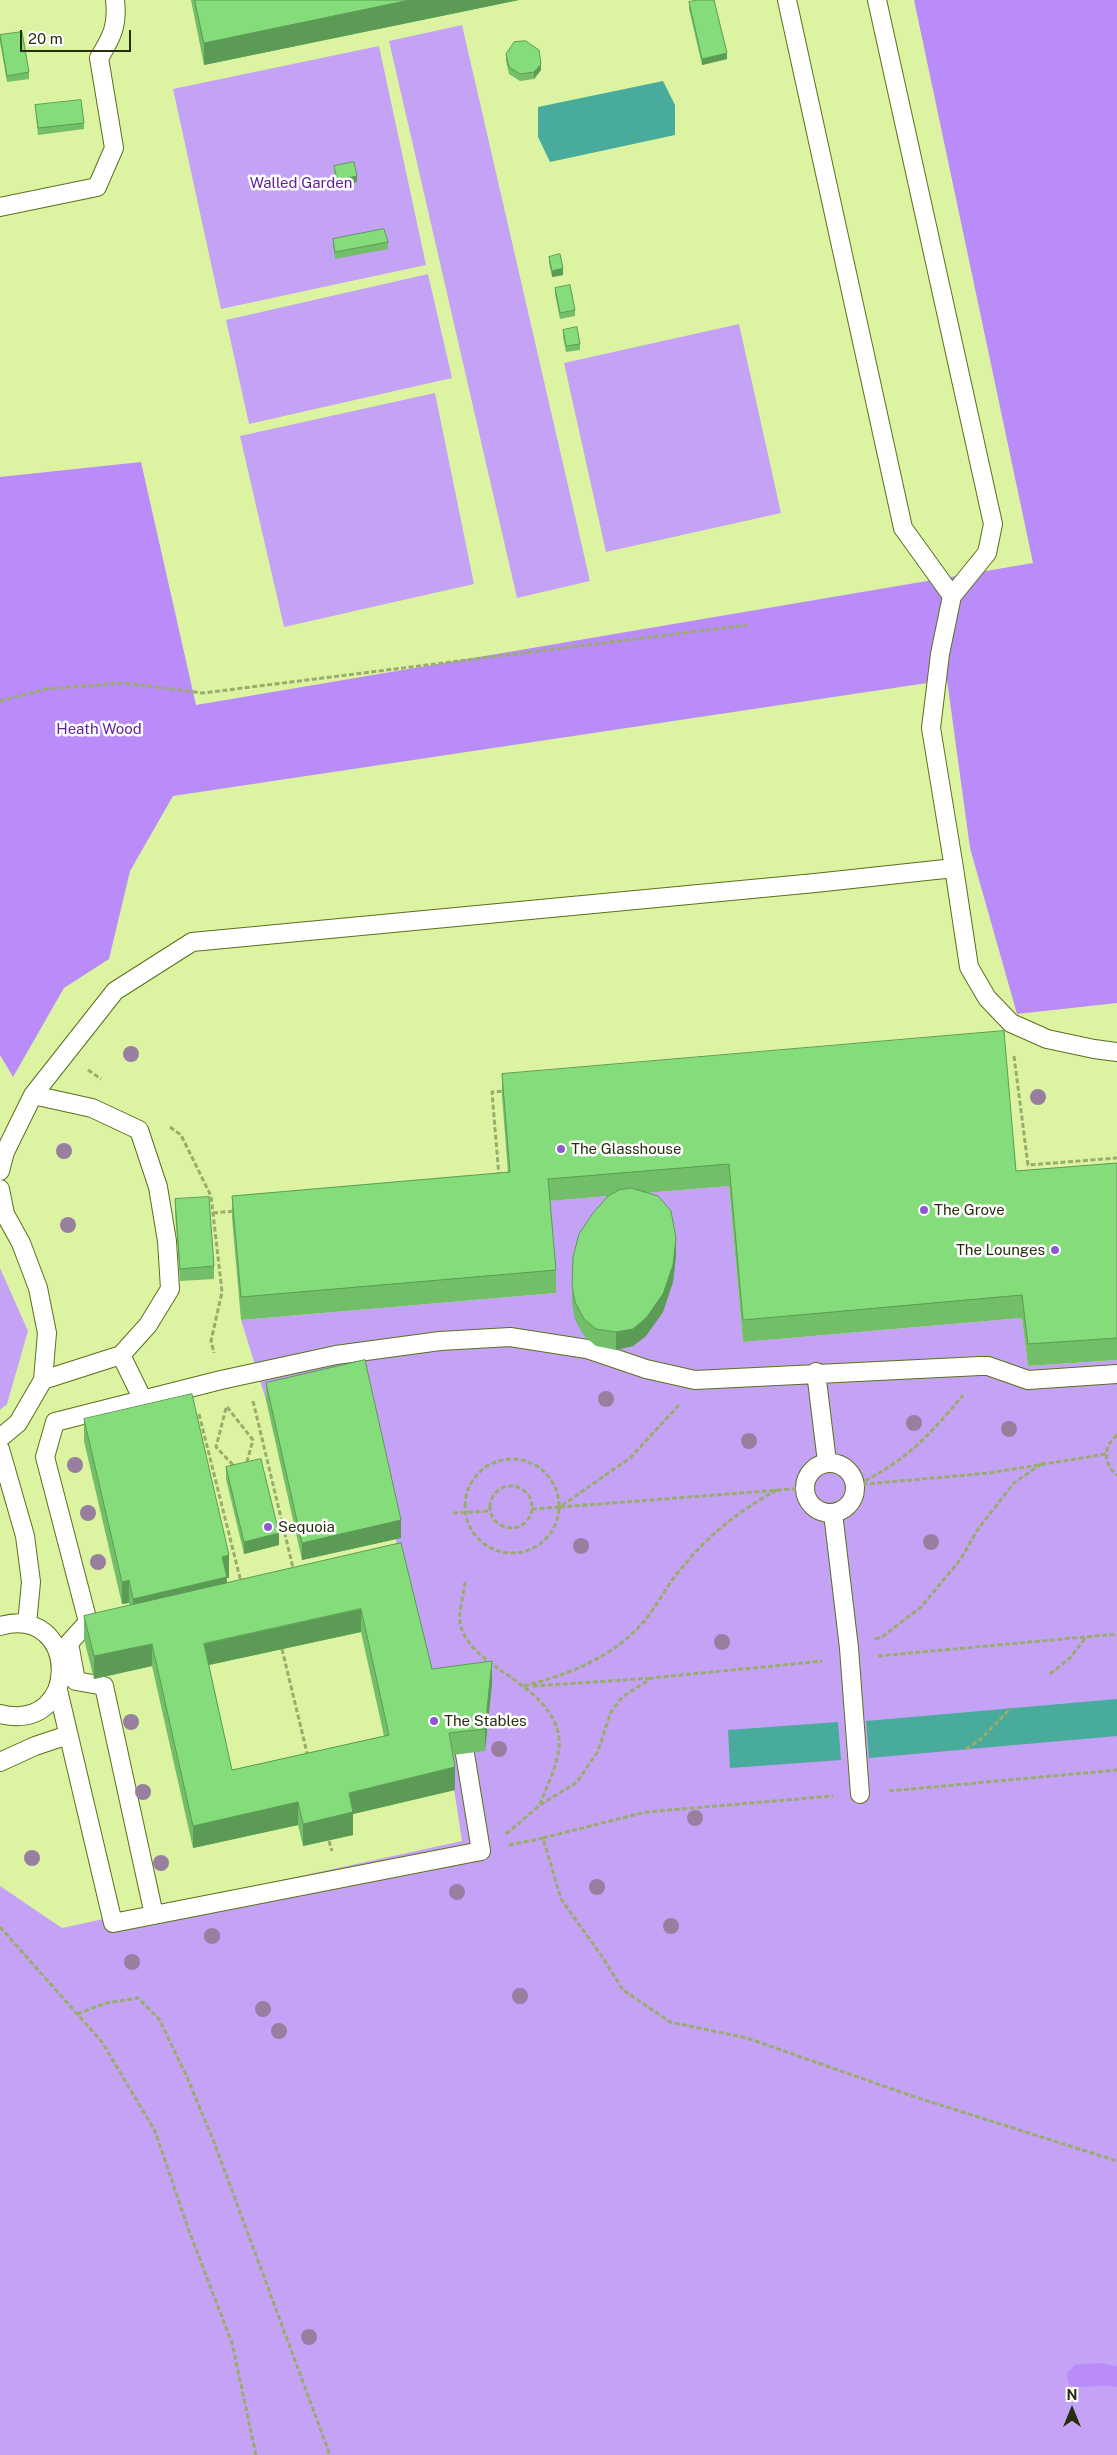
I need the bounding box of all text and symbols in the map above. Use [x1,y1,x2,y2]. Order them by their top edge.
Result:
scale bar [22,20,134,52]
text: 20 m [28,30,63,47]
park label: Walled Garden [250,174,352,192]
park label: Heath Wood [56,720,142,738]
place label: The Glasshouse [571,1140,681,1158]
marker: The Glasshouse [555,1143,567,1155]
place label: The Grove [934,1201,1005,1219]
marker: The Grove [918,1204,930,1216]
place label: The Lounges [956,1241,1045,1259]
marker: The Lounges [1049,1244,1061,1256]
place label: Sequoia [278,1518,335,1536]
marker: Sequoia [262,1521,274,1533]
place label: The Stables [444,1712,527,1730]
marker: The Stables [428,1715,440,1727]
north arrow [1047,2385,1097,2435]
text: N [1067,2387,1077,2403]

